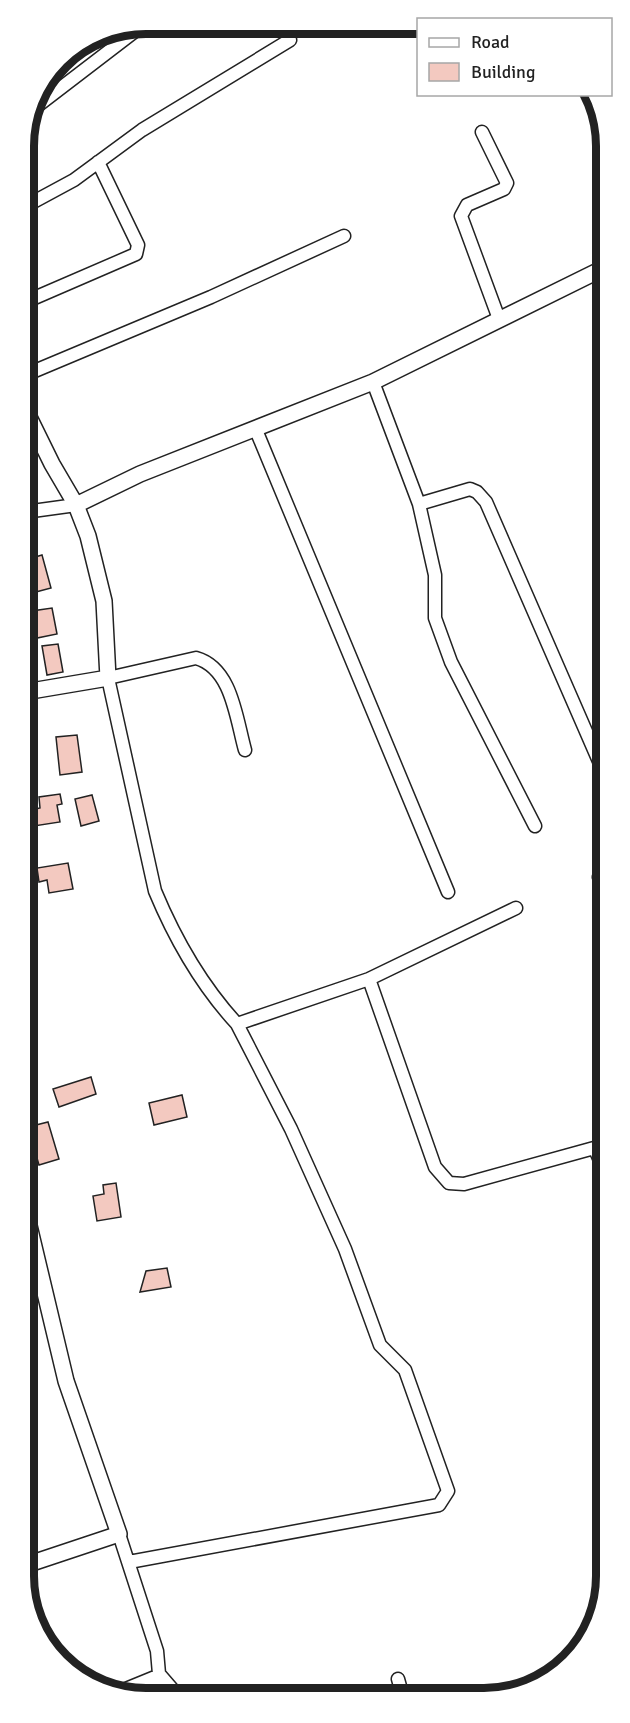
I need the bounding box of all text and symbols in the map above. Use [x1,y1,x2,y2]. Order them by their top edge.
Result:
legend [417,18,612,96]
text: Road [471,31,510,53]
text: Building [471,61,535,83]

